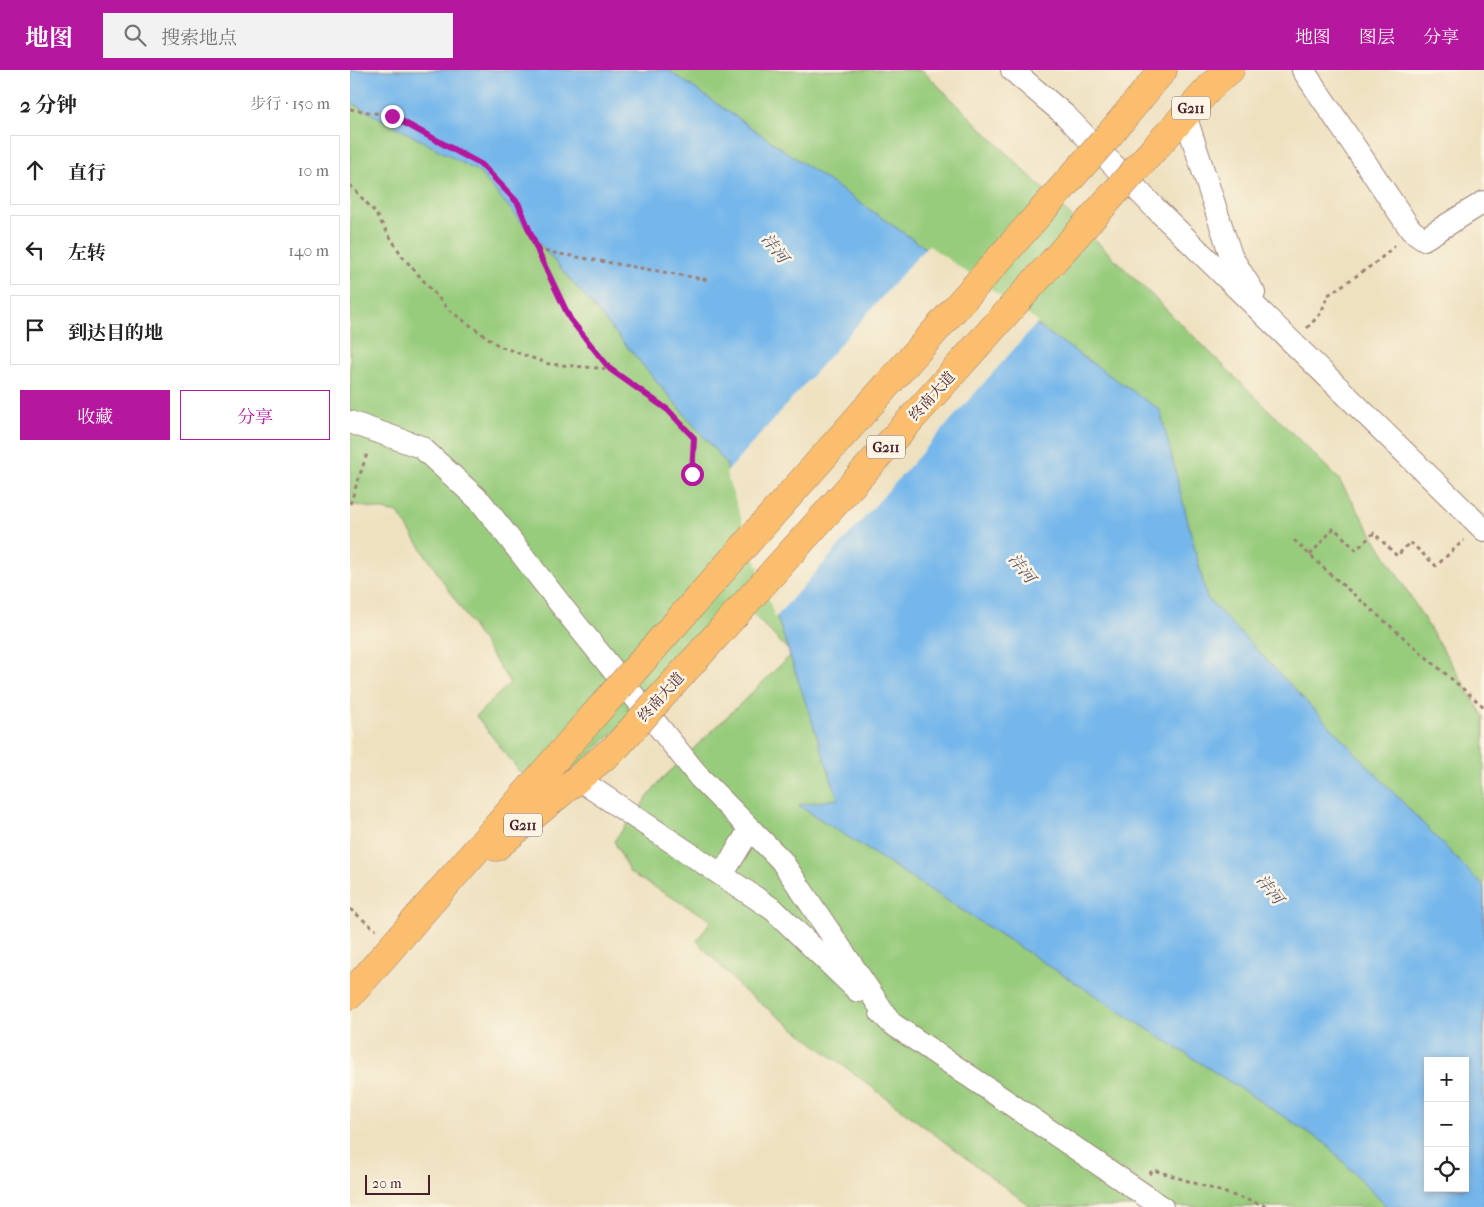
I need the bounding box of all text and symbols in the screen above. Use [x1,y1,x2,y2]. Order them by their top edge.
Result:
search box [103,13,453,58]
icon: search [121,21,149,49]
text: 地图 [25,24,73,52]
text: 搜索地点 [161,27,237,49]
text: 地图 [1295,27,1331,48]
text: 图层 [1359,27,1395,48]
text: 分享 [1423,27,1459,48]
text: 2 分钟 [20,93,77,117]
text: 步行 · 150 m [250,94,330,113]
road number: G211 [1172,96,1210,119]
route end [381,105,404,128]
icon: ahead [21,156,49,184]
text: 10 m [298,161,329,180]
text: 直行 [68,162,106,184]
water label: 沣河 [758,230,794,269]
icon: left [21,236,49,264]
text: 140 m [288,241,329,260]
text: 左转 [68,242,106,264]
icon: arrive [21,316,49,344]
text: 到达目的地 [68,322,163,344]
street label: 终南大道 [905,368,959,424]
button: 收藏 [20,390,170,440]
button: 分享 [180,390,330,440]
road number: G211 [867,436,905,458]
route start [681,463,704,486]
water label: 沣河 [1005,550,1041,589]
street label: 终南大道 [634,669,688,725]
road number: G211 [504,814,542,836]
water label: 沣河 [1253,871,1289,910]
map controls [1424,1057,1469,1192]
button: + [1424,1057,1469,1102]
button: − [1424,1102,1469,1147]
button: locate [1424,1147,1469,1192]
scale bar [365,1172,430,1195]
text: 20 m [372,1175,402,1192]

